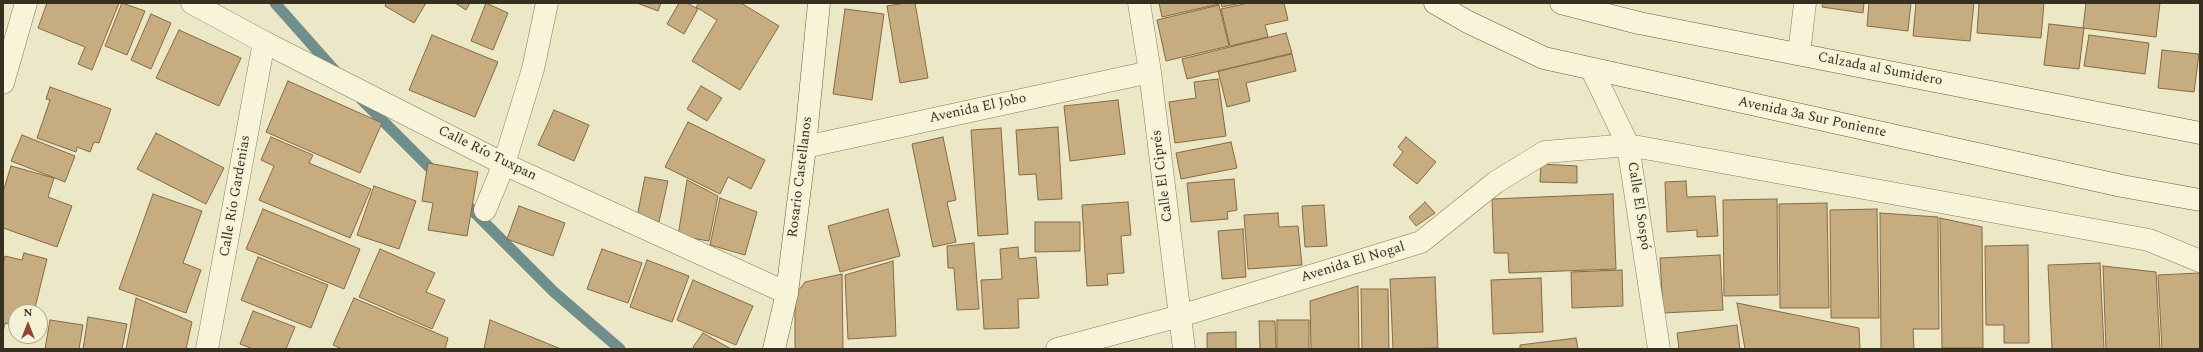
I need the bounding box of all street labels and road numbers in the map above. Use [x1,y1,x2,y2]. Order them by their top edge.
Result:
street label: Calzada al Sumidero [1816,50,1944,90]
street label: Avenida El Jobo [928,90,1028,128]
street label: Avenida 3a Sur Poniente [1736,94,1888,142]
street label: Rosario Castellanos [785,115,817,239]
street label: Calle Río Tuxpan [435,123,539,185]
street label: Calle El Ciprés [1149,129,1177,223]
street label: Calle Río Gardenias [217,134,255,258]
street label: Calle El Sospó [1623,161,1653,251]
street label: Avenida El Nogal [1299,239,1407,287]

